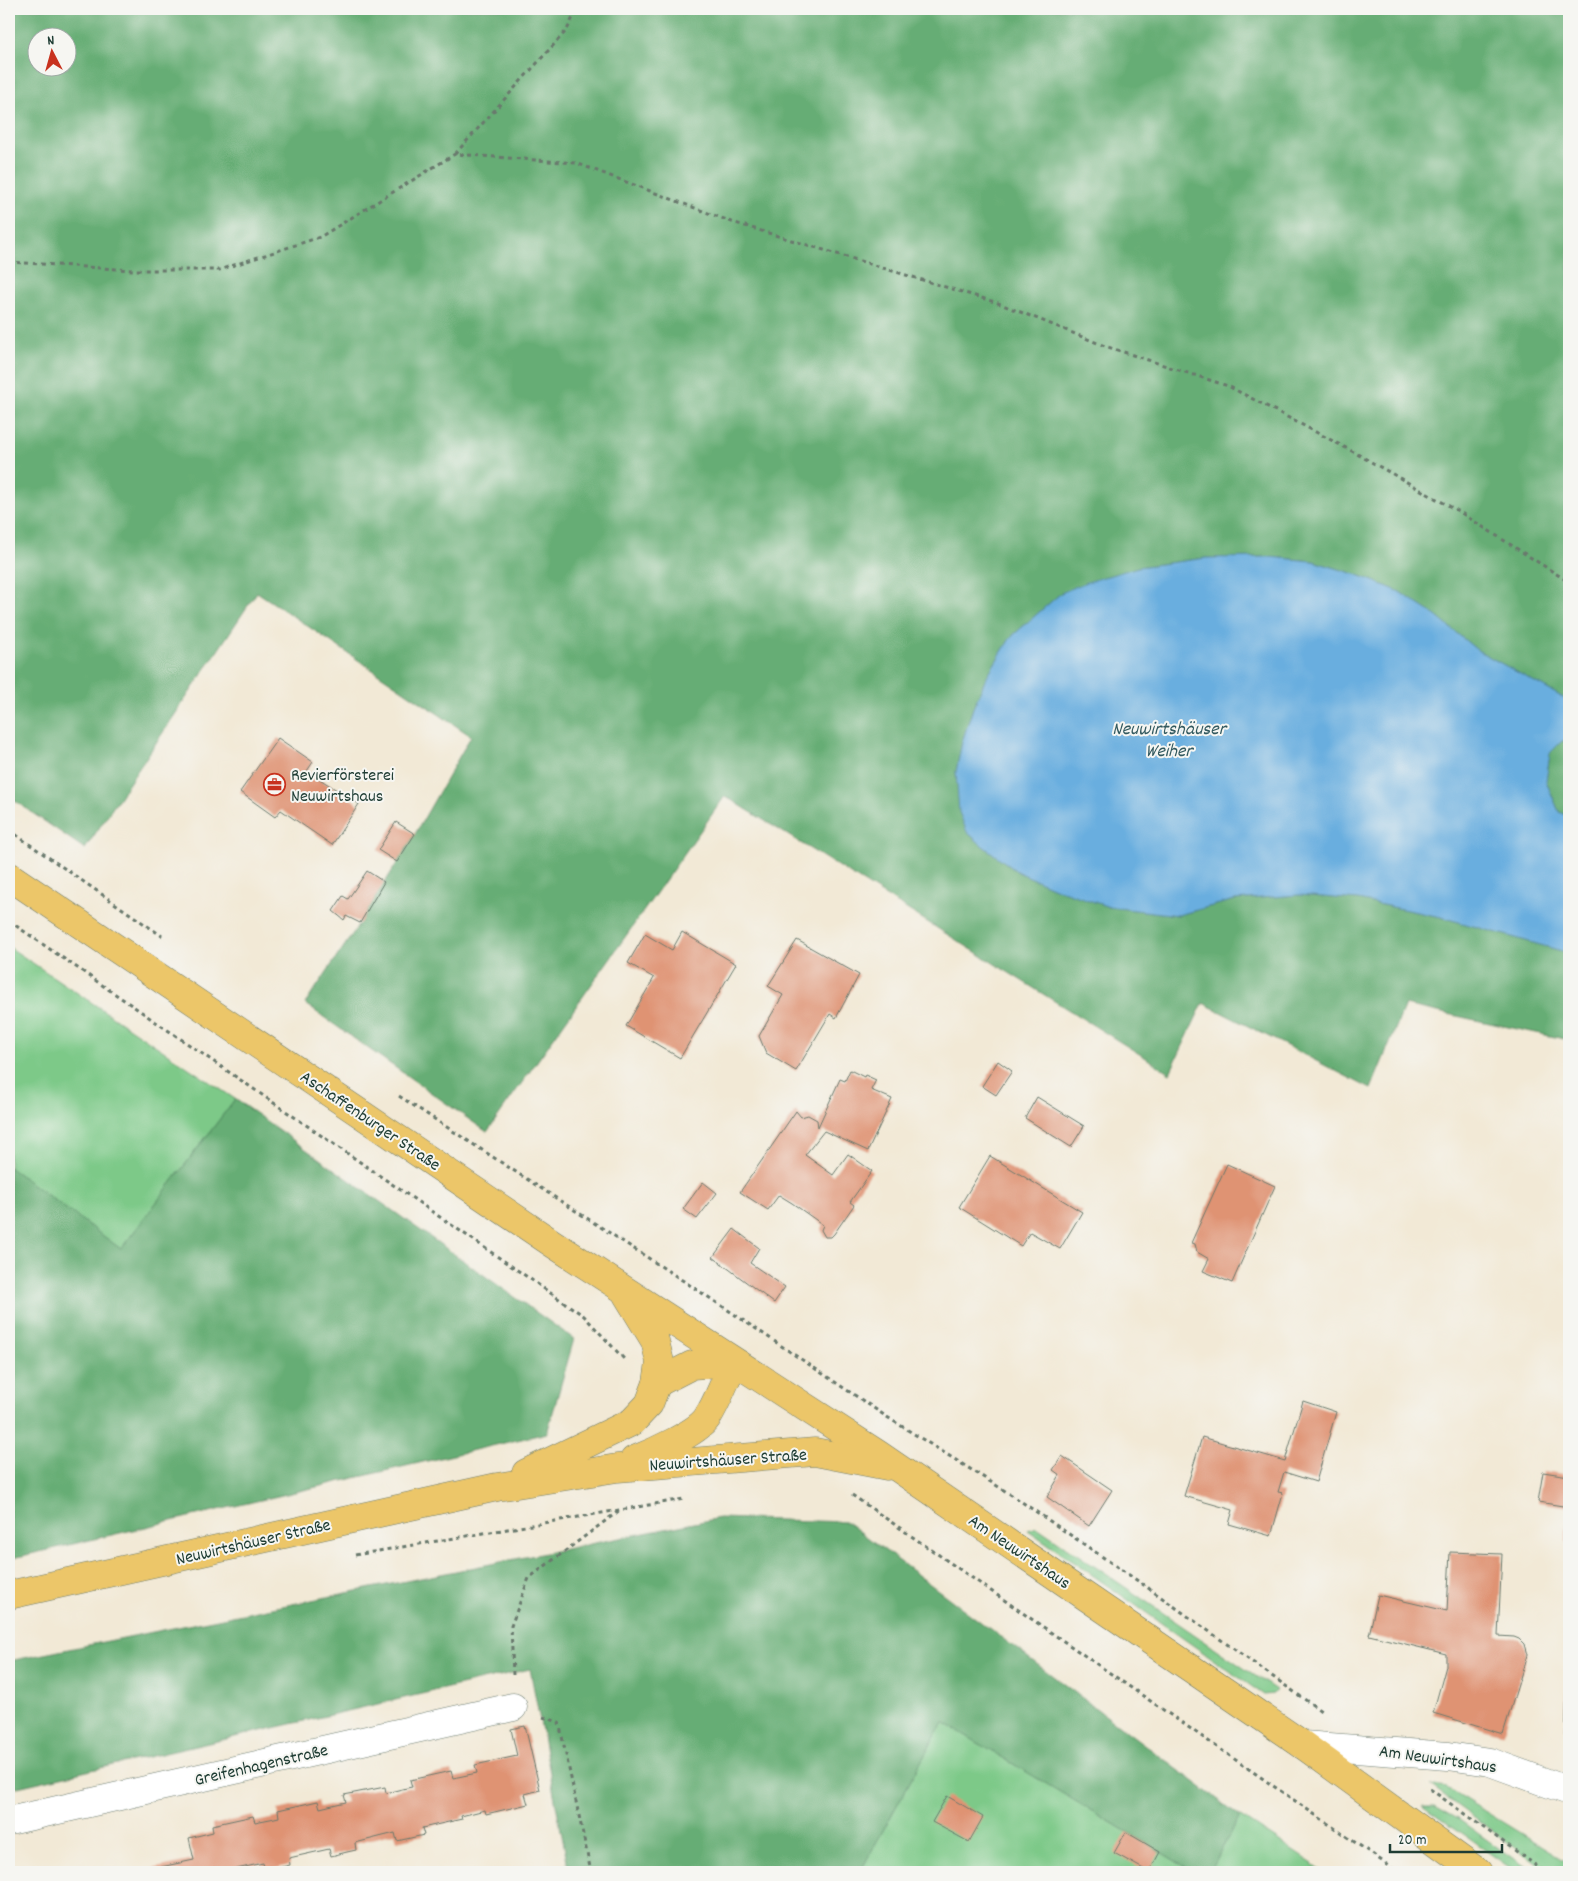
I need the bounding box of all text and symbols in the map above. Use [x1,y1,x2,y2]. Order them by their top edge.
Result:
north arrow [28,28,78,78]
text: N [46,31,55,51]
water label: Neuwirtshäuser Weiher [1112,717,1228,766]
place label: Revierförsterei Neuwirtshaus [291,764,394,810]
office icon: Revierförsterei Neuwirtshaus [263,772,287,796]
street label: Aschaffenburger Straße [294,1066,445,1179]
street label: Neuwirtshäuser Straße [649,1444,808,1479]
street label: Am Neuwirtshaus [962,1510,1075,1597]
street label: Neuwirtshäuser Straße [174,1513,333,1573]
street label: Greifenhagenstraße [192,1739,331,1794]
street label: Am Neuwirtshaus [1377,1740,1498,1781]
scale bar [1390,1821,1503,1853]
text: 20 m [1398,1830,1426,1852]

